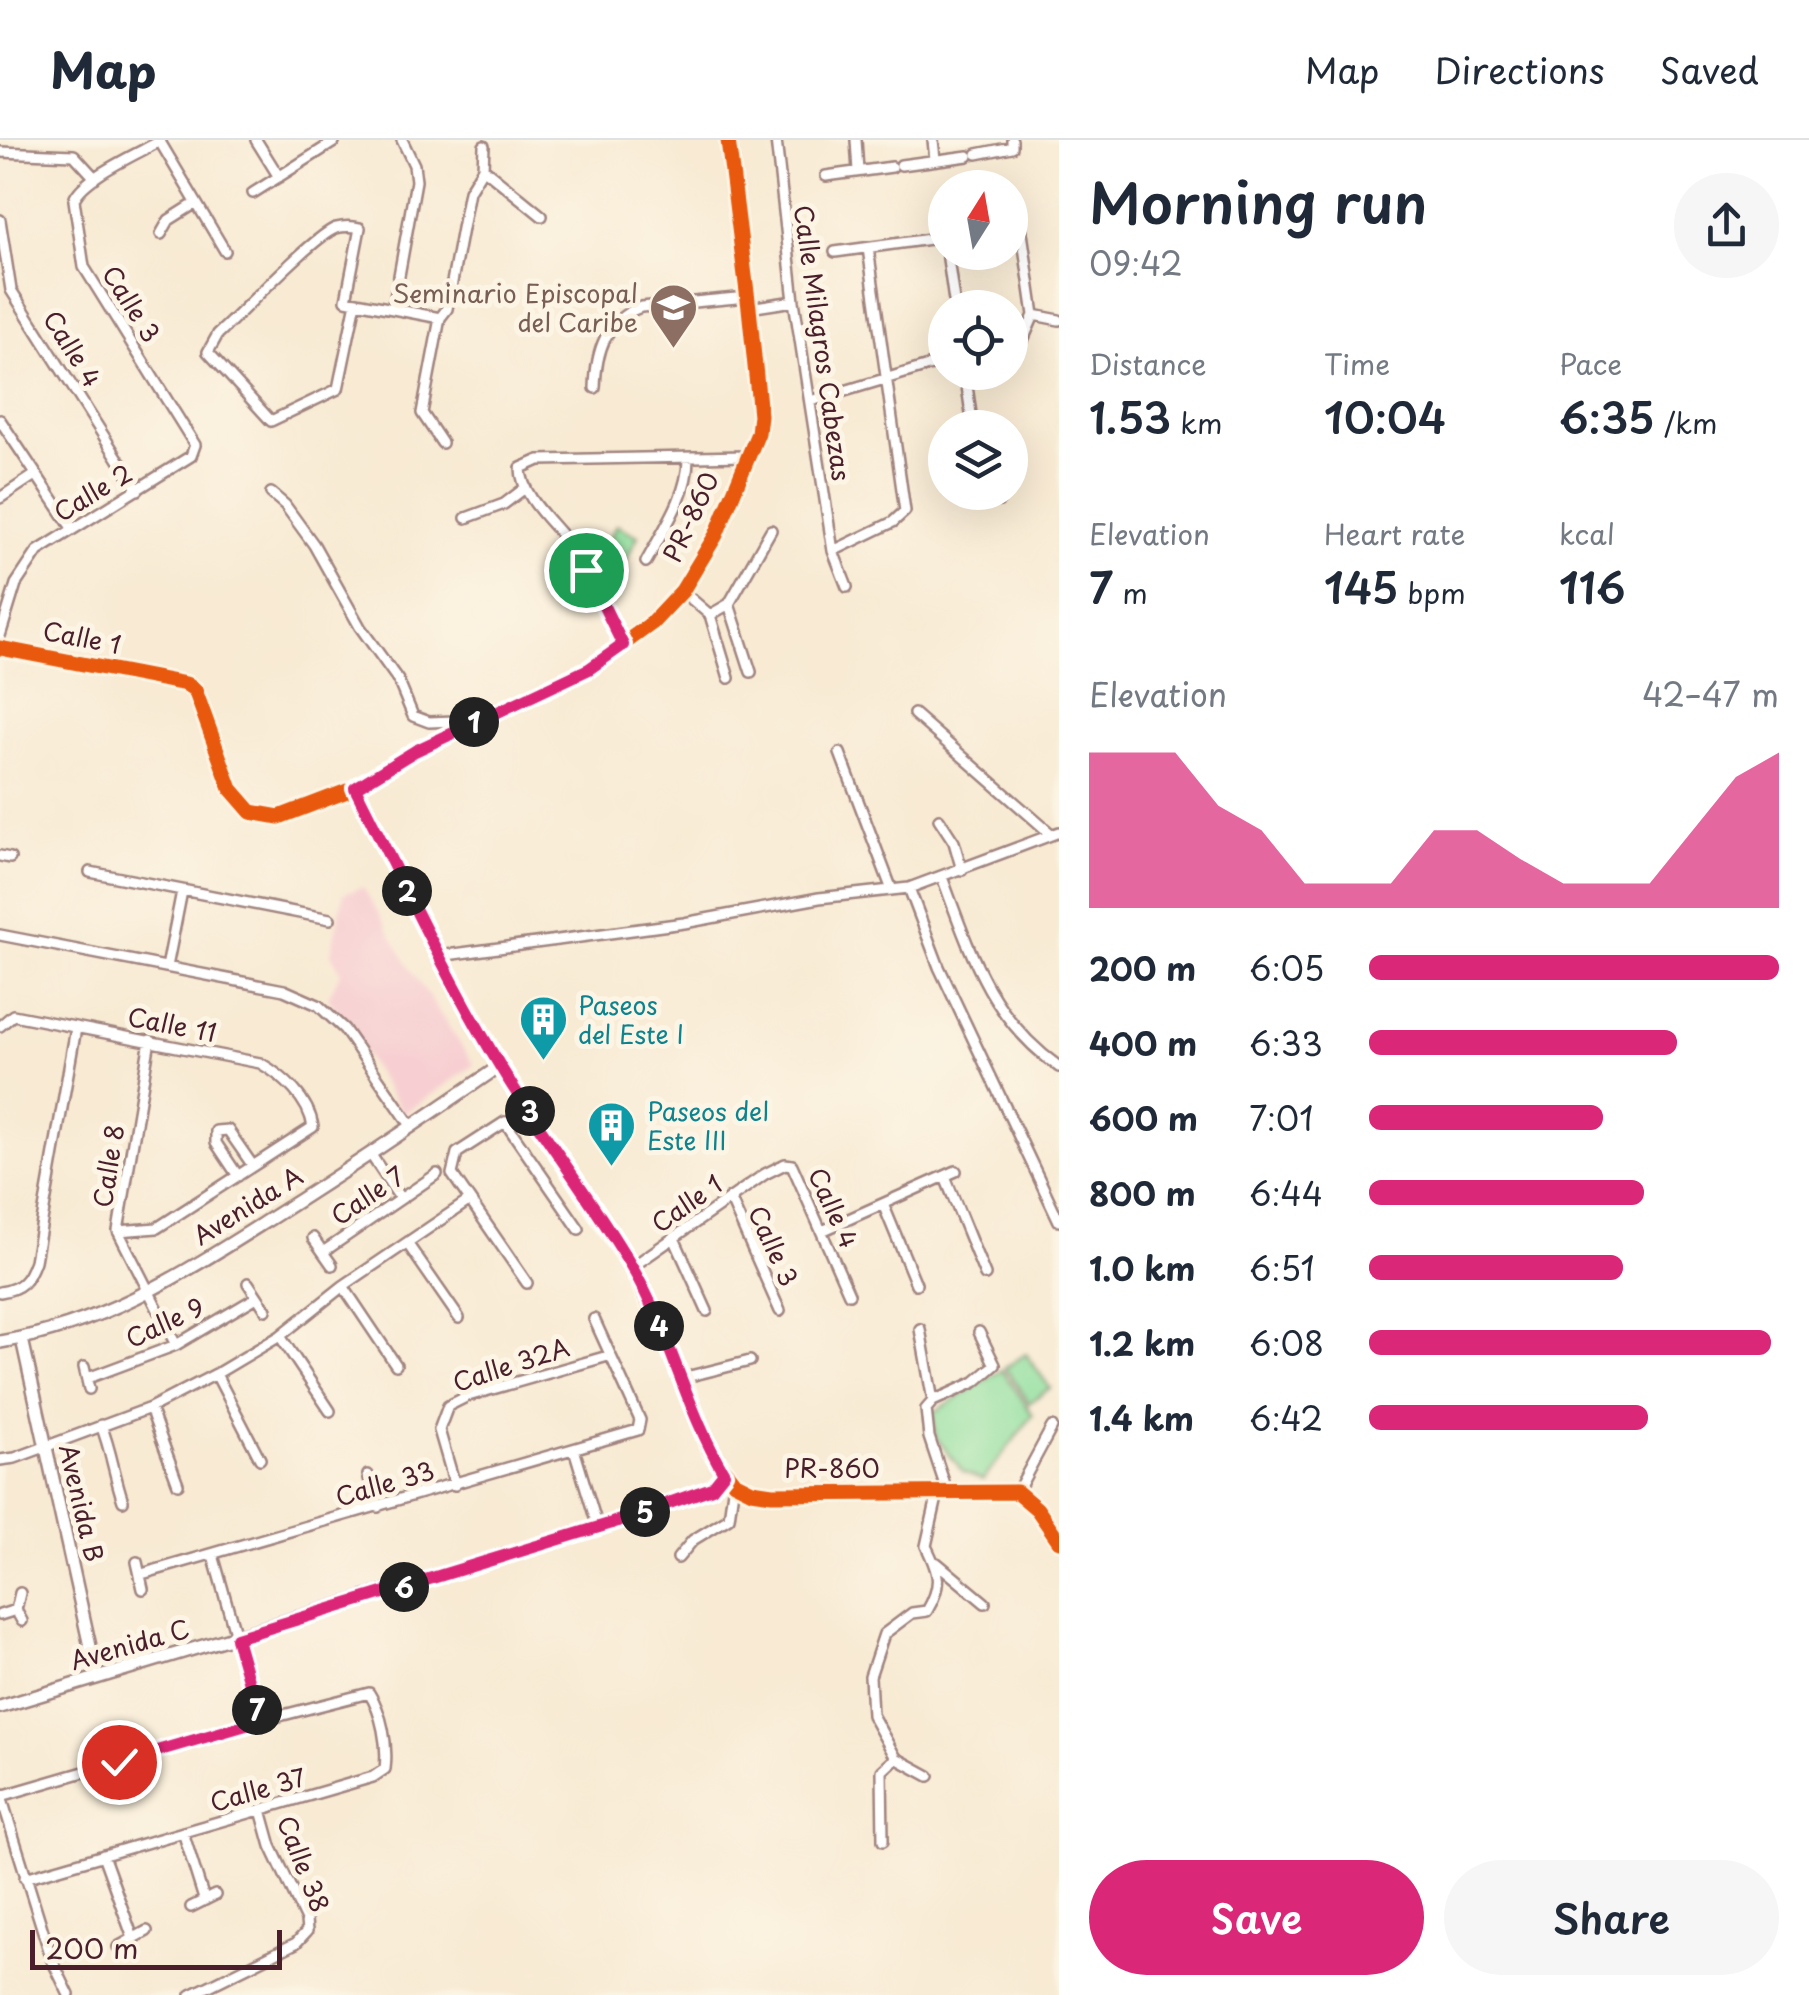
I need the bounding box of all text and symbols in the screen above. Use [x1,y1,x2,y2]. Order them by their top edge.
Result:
text: Map [50,33,156,105]
text: Map [1305,43,1379,96]
text: Directions [1434,43,1605,96]
text: Saved [1660,43,1759,96]
text: Morning run [1089,160,1427,243]
north arrow [928,170,1028,270]
map controls [928,170,1028,510]
button: share [1674,173,1779,278]
street label: Calle Milagros Cabezas [785,202,861,483]
text: 09:42 [1089,239,1183,287]
street label: Calle 3 [93,258,170,349]
place label: Seminario Episcopal del Caribe [393,274,638,341]
school or university icon: Seminario Episcopal del Caribe [647,282,699,350]
button: locate [928,290,1028,390]
street label: Calle 4 [34,303,111,394]
text: Distance [1089,342,1207,385]
text: Time [1324,342,1390,385]
text: Pace [1559,342,1622,385]
text: 1.53 [1089,385,1171,448]
text: 10:04 [1324,385,1446,448]
text: 6:35 [1559,385,1655,448]
text: km [1171,401,1222,444]
text: /km [1655,401,1717,444]
button: layers [928,410,1028,510]
street label: Calle 2 [46,454,139,530]
street label: PR-860 [653,465,728,568]
text: Elevation [1089,512,1210,555]
text: Heart rate [1324,512,1465,555]
text: kcal [1559,512,1615,555]
pin [544,528,629,613]
icon: arrive [559,543,614,598]
text: 7 [1089,555,1113,618]
text: 145 [1324,555,1399,618]
text: 116 [1559,555,1626,618]
text: m [1113,571,1148,614]
text: bpm [1399,571,1466,614]
street label: Calle 1 [40,611,125,663]
text: Elevation [1089,670,1227,718]
text: 42–47 m [1642,670,1779,718]
pin: 1 [449,697,499,747]
text: 1 [467,700,481,743]
pin: 2 [382,866,432,916]
text: 2 [397,869,417,912]
text: 200 m [1089,944,1196,992]
text: 6:05 [1249,944,1324,992]
place label: Paseos del Este I [578,986,684,1053]
building icon: Paseos del Este I [517,994,569,1062]
street label: Calle 11 [125,997,220,1051]
text: 400 m [1089,1019,1197,1067]
text: 6:33 [1249,1019,1323,1067]
pin: 3 [505,1086,555,1136]
text: 3 [521,1089,539,1132]
place label: Paseos del Este III [647,1092,769,1159]
text: 600 m [1089,1094,1198,1142]
text: 7:01 [1249,1094,1314,1142]
building icon: Paseos del Este III [586,1100,638,1168]
street label: Calle 8 [83,1122,133,1210]
street label: Avenida A [185,1156,310,1254]
street label: Calle 7 [323,1156,412,1234]
street label: Calle 4 [799,1161,868,1254]
street label: Calle 1 [643,1165,730,1241]
text: 800 m [1089,1169,1196,1217]
text: 6:44 [1249,1169,1323,1217]
street label: Calle 3 [739,1199,808,1292]
text: 1.0 km [1089,1244,1195,1292]
text: 6:51 [1249,1244,1315,1292]
street label: Calle 9 [119,1287,210,1357]
pin: 4 [634,1301,684,1351]
text: 4 [649,1304,669,1347]
text: 1.2 km [1089,1319,1195,1367]
text: 6:08 [1249,1319,1324,1367]
street label: Calle 32A [447,1327,574,1401]
text: 1.4 km [1089,1394,1194,1442]
text: 6:42 [1249,1394,1323,1442]
street label: Avenida B [50,1440,114,1565]
street label: PR-860 [784,1449,880,1487]
street label: Calle 33 [331,1451,439,1515]
pin: 5 [620,1487,670,1537]
text: 5 [636,1490,654,1533]
pin: 6 [379,1562,429,1612]
text: 6 [394,1565,414,1608]
street label: Avenida C [66,1609,194,1679]
pin: 7 [232,1685,282,1735]
text: 7 [249,1688,265,1731]
pin [77,1720,162,1805]
icon: check [92,1735,147,1790]
street label: Calle 37 [205,1757,310,1821]
street label: Calle 38 [268,1810,340,1918]
button: Save [1089,1860,1424,1975]
button: Share [1444,1860,1779,1975]
scale bar [30,1925,282,1970]
text: 200 m [45,1926,138,1969]

